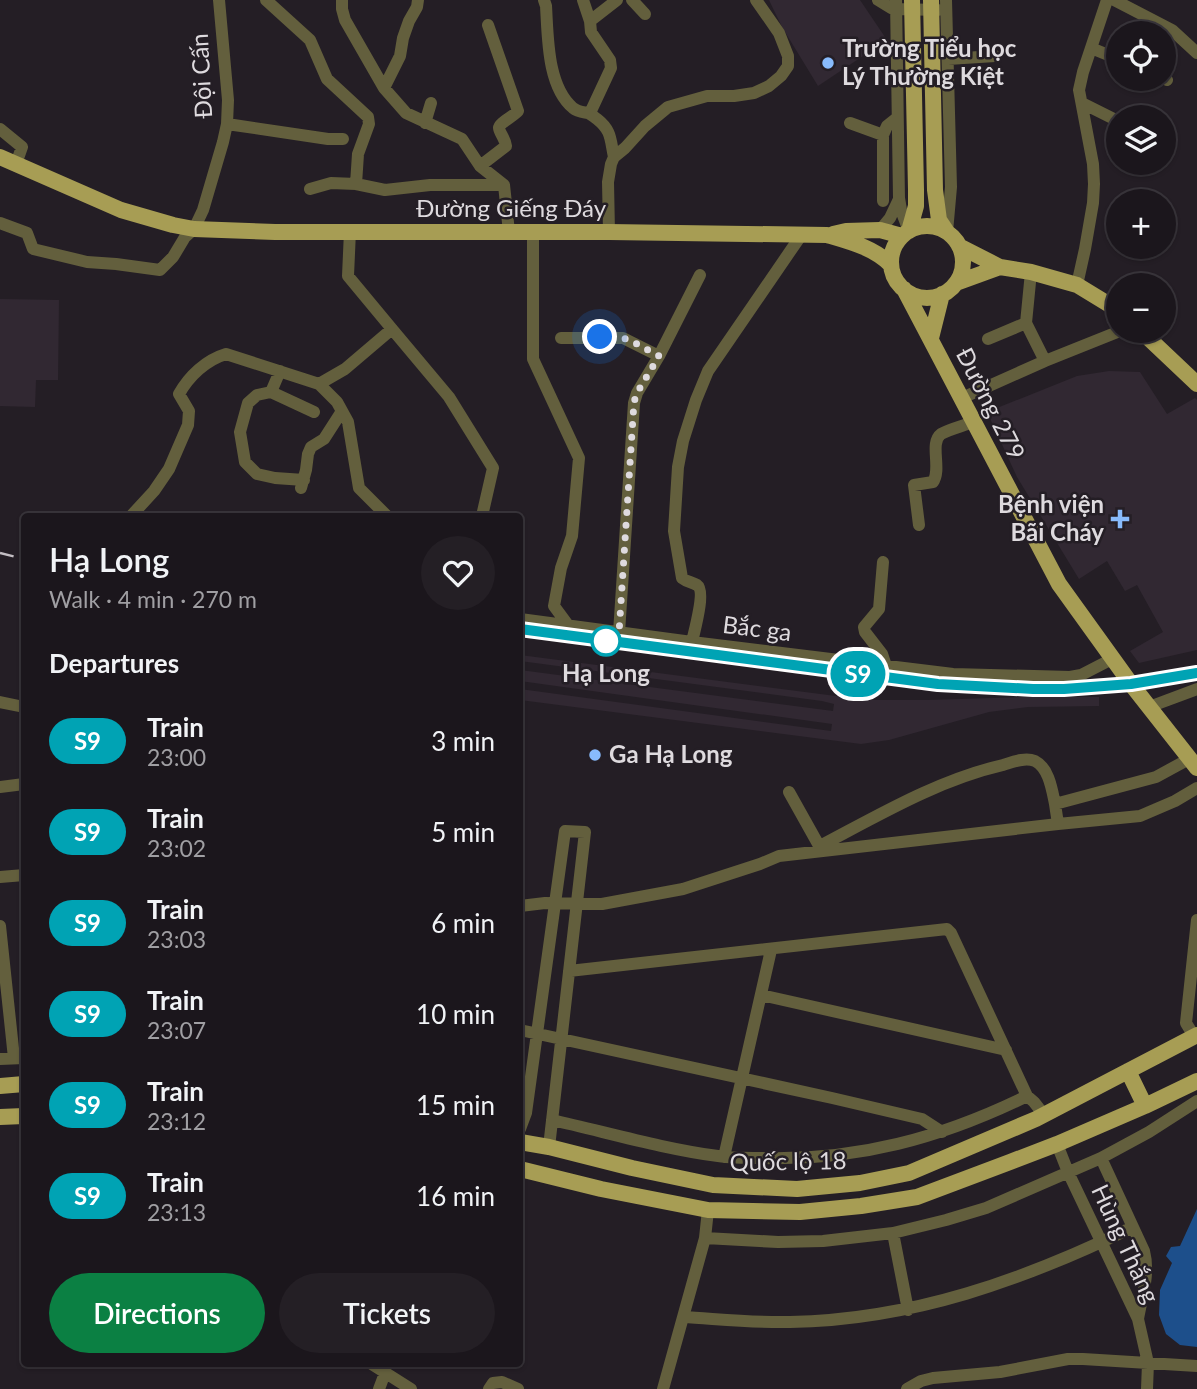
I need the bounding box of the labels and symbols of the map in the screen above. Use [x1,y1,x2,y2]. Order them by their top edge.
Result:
street label: Đội Cấn [184,33,217,119]
place label: Trường Tiểu học Lý Thường Kiệt [842,33,1017,90]
marker: Trường Tiểu học Lý Thường Kiệt [820,55,836,71]
street label: Đường Giếng Đáy [416,193,607,222]
your location [582,319,617,354]
street label: Đường 279 [951,342,1032,464]
place label: Bệnh viện Bãi Cháy [998,489,1104,546]
marker: Bệnh viện Bãi Cháy [1110,509,1130,529]
street label: Bắc ga [721,609,793,646]
marker: Hạ Long [591,626,621,656]
line badge: S9 [826,651,889,697]
place label: Hạ Long [562,658,650,687]
place label: Ga Hạ Long [609,739,733,768]
marker: Ga Hạ Long [587,747,603,763]
street label: Quốc lộ 18 [729,1145,847,1176]
street label: Hùng Thắng [1086,1179,1167,1307]

